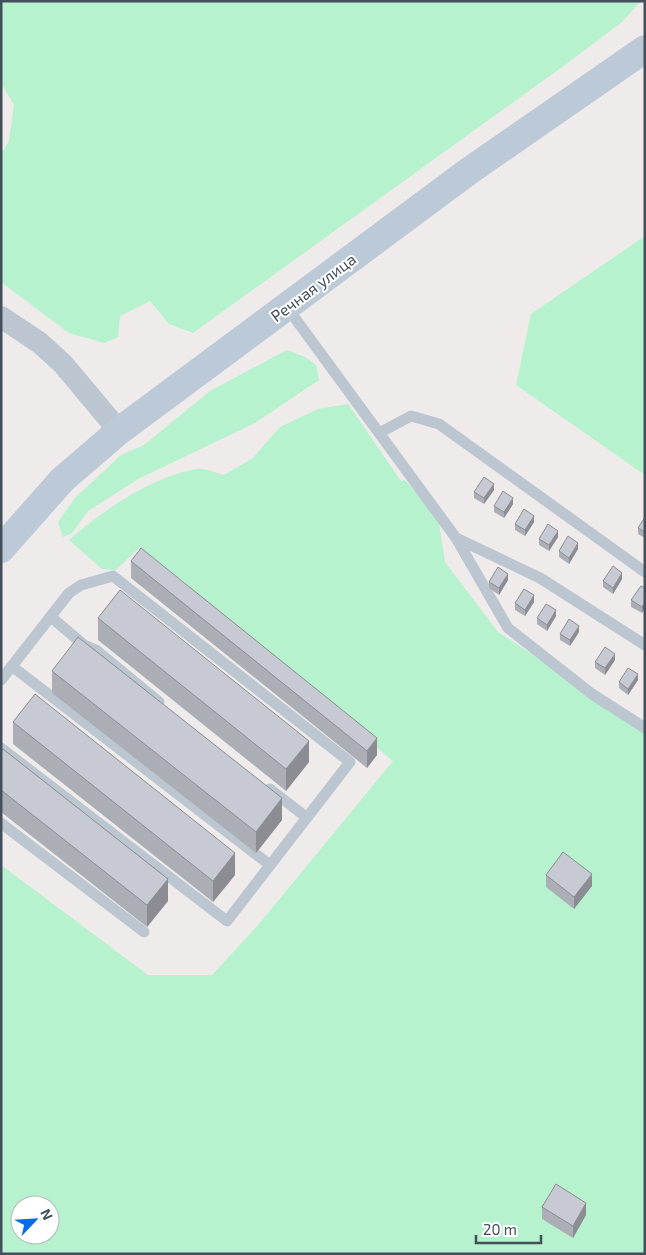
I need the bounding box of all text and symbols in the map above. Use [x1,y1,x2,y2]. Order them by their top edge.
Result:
street label: Речная улица [267,249,360,326]
north arrow [10,1195,60,1245]
text: N [37,1206,57,1222]
scale bar [476,1212,541,1244]
text: 20 m [483,1220,517,1238]

